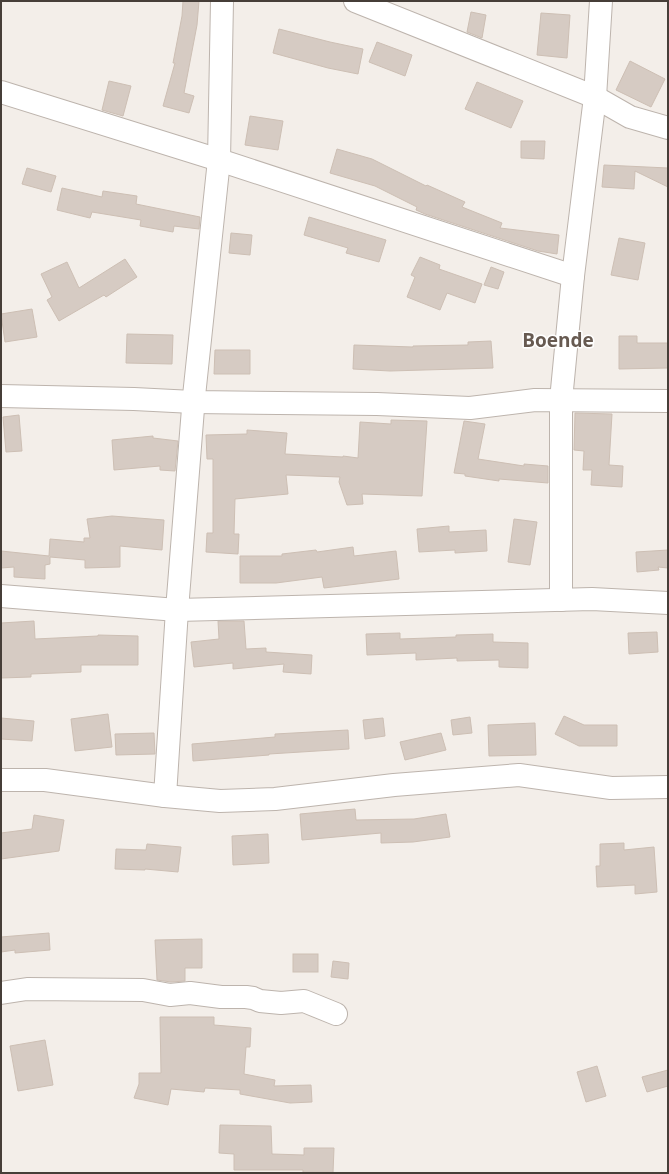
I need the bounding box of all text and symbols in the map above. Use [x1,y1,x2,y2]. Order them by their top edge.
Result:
district label: Boende [522,327,594,353]

